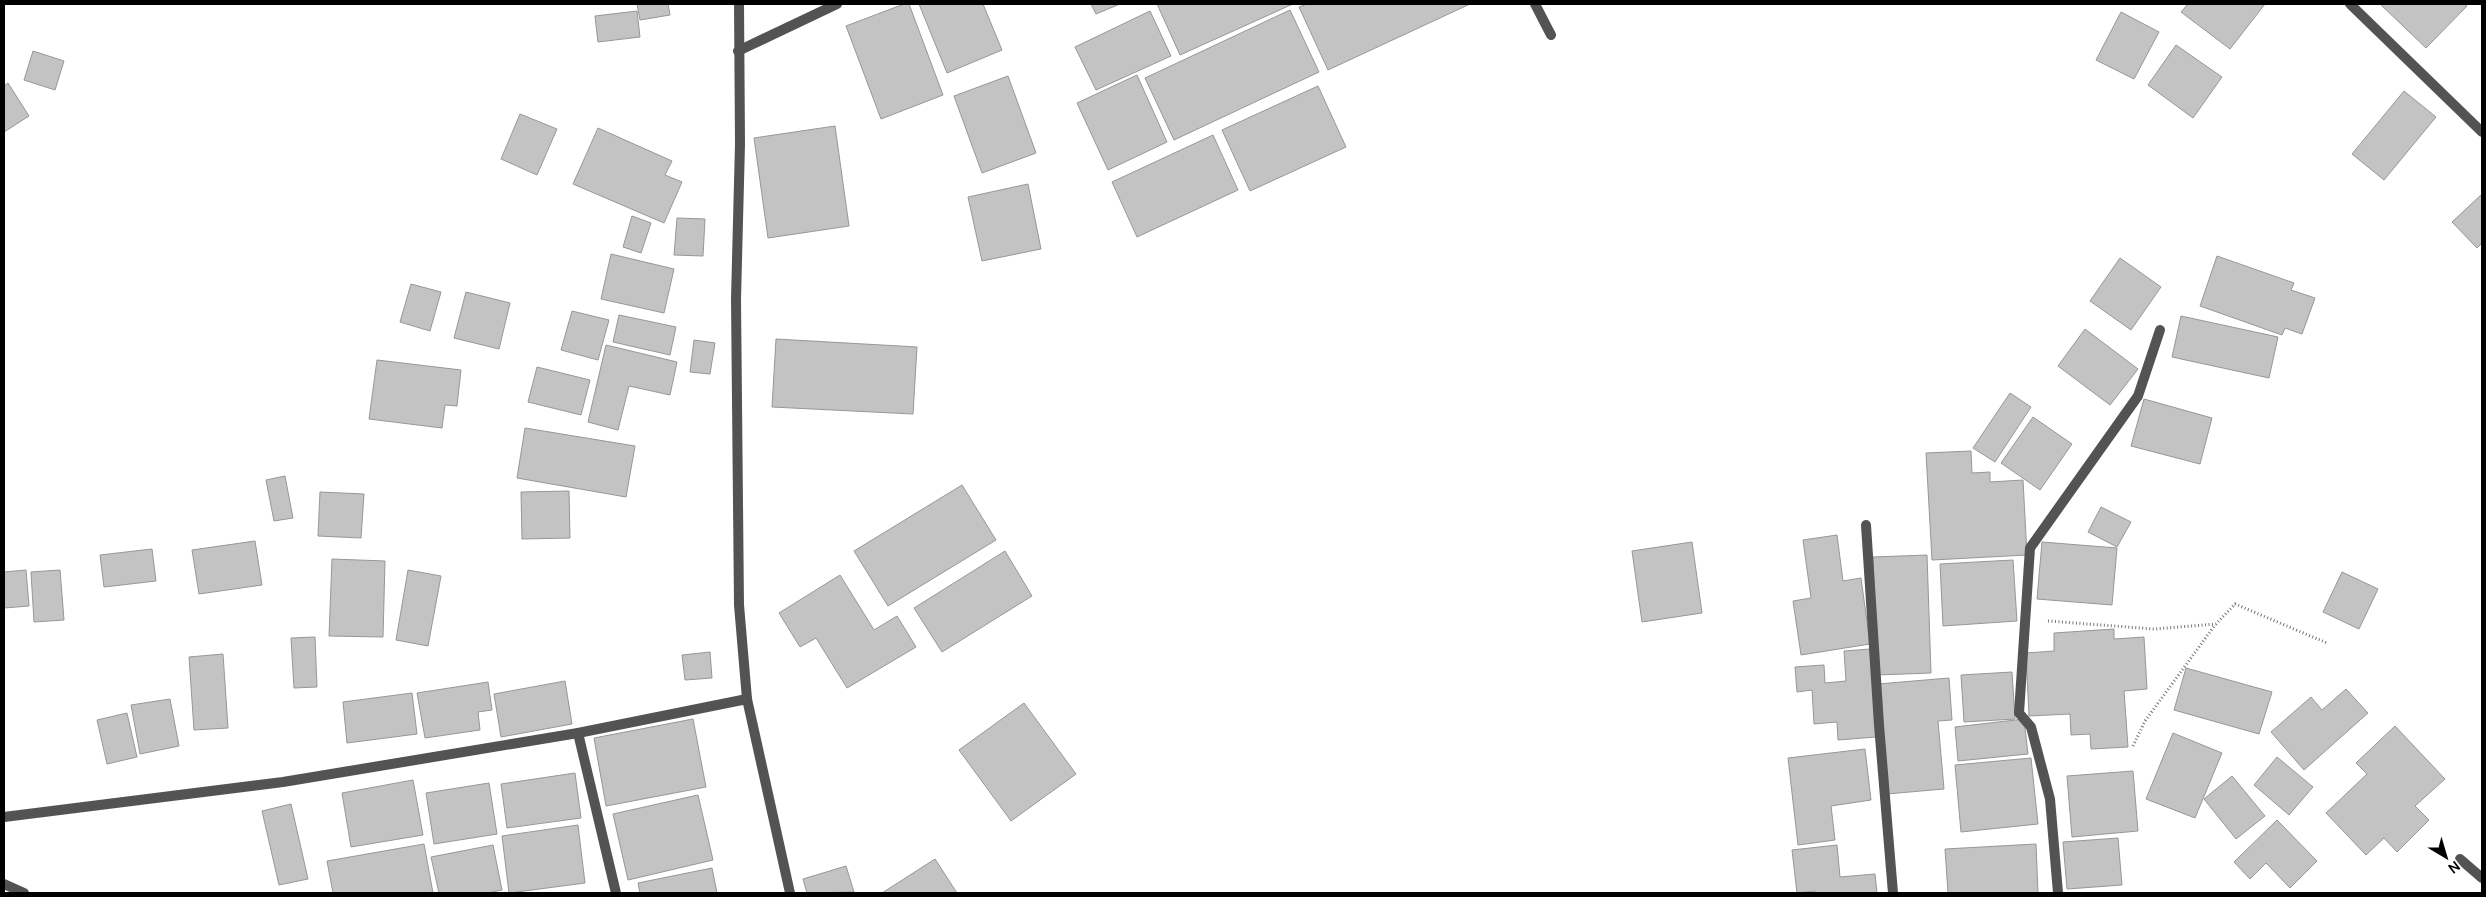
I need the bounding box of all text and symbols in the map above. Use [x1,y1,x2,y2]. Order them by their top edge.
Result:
north arrow [2421,832,2471,882]
text: N [2444,857,2464,878]

